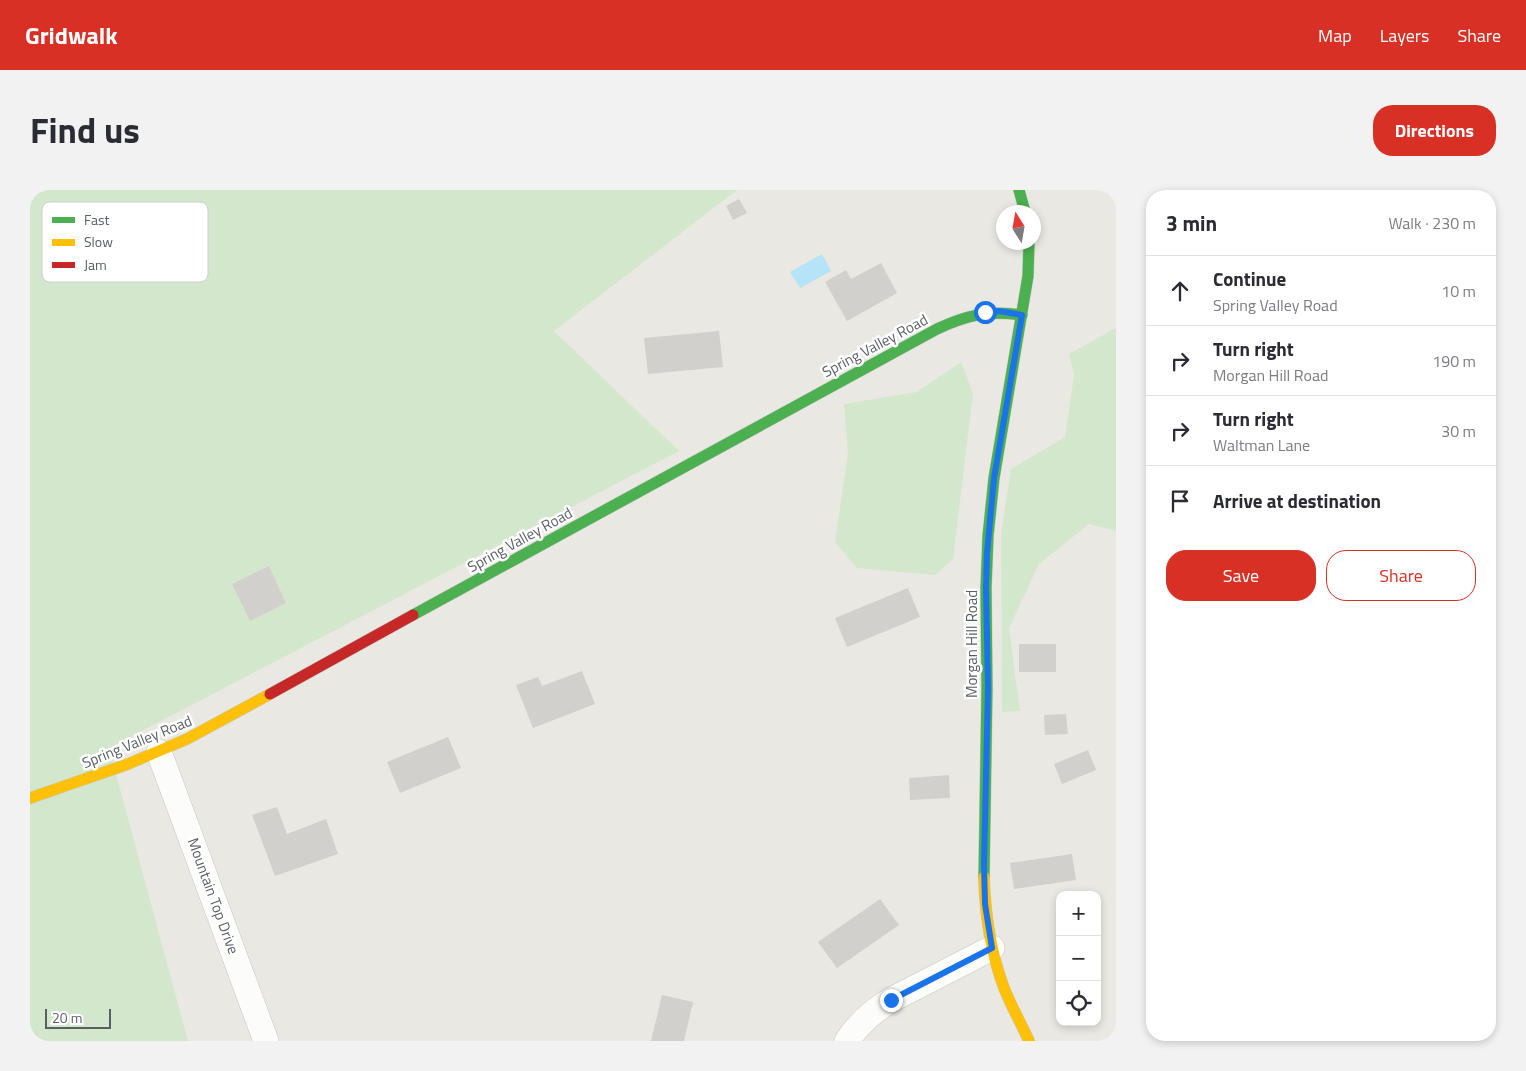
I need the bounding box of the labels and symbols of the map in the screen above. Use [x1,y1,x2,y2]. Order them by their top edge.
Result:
legend [42,202,208,282]
north arrow [996,205,1041,250]
text: Fast [84,209,109,230]
text: Slow [84,231,113,252]
text: Jam [84,254,107,275]
route start [974,301,997,324]
street label: Spring Valley Road [818,308,932,383]
street label: Spring Valley Road [463,501,576,578]
street label: Morgan Hill Road [960,590,983,698]
street label: Spring Valley Road [78,709,195,774]
street label: Mountain Top Drive [182,834,245,957]
route end [880,989,903,1012]
scale bar [45,1006,111,1029]

